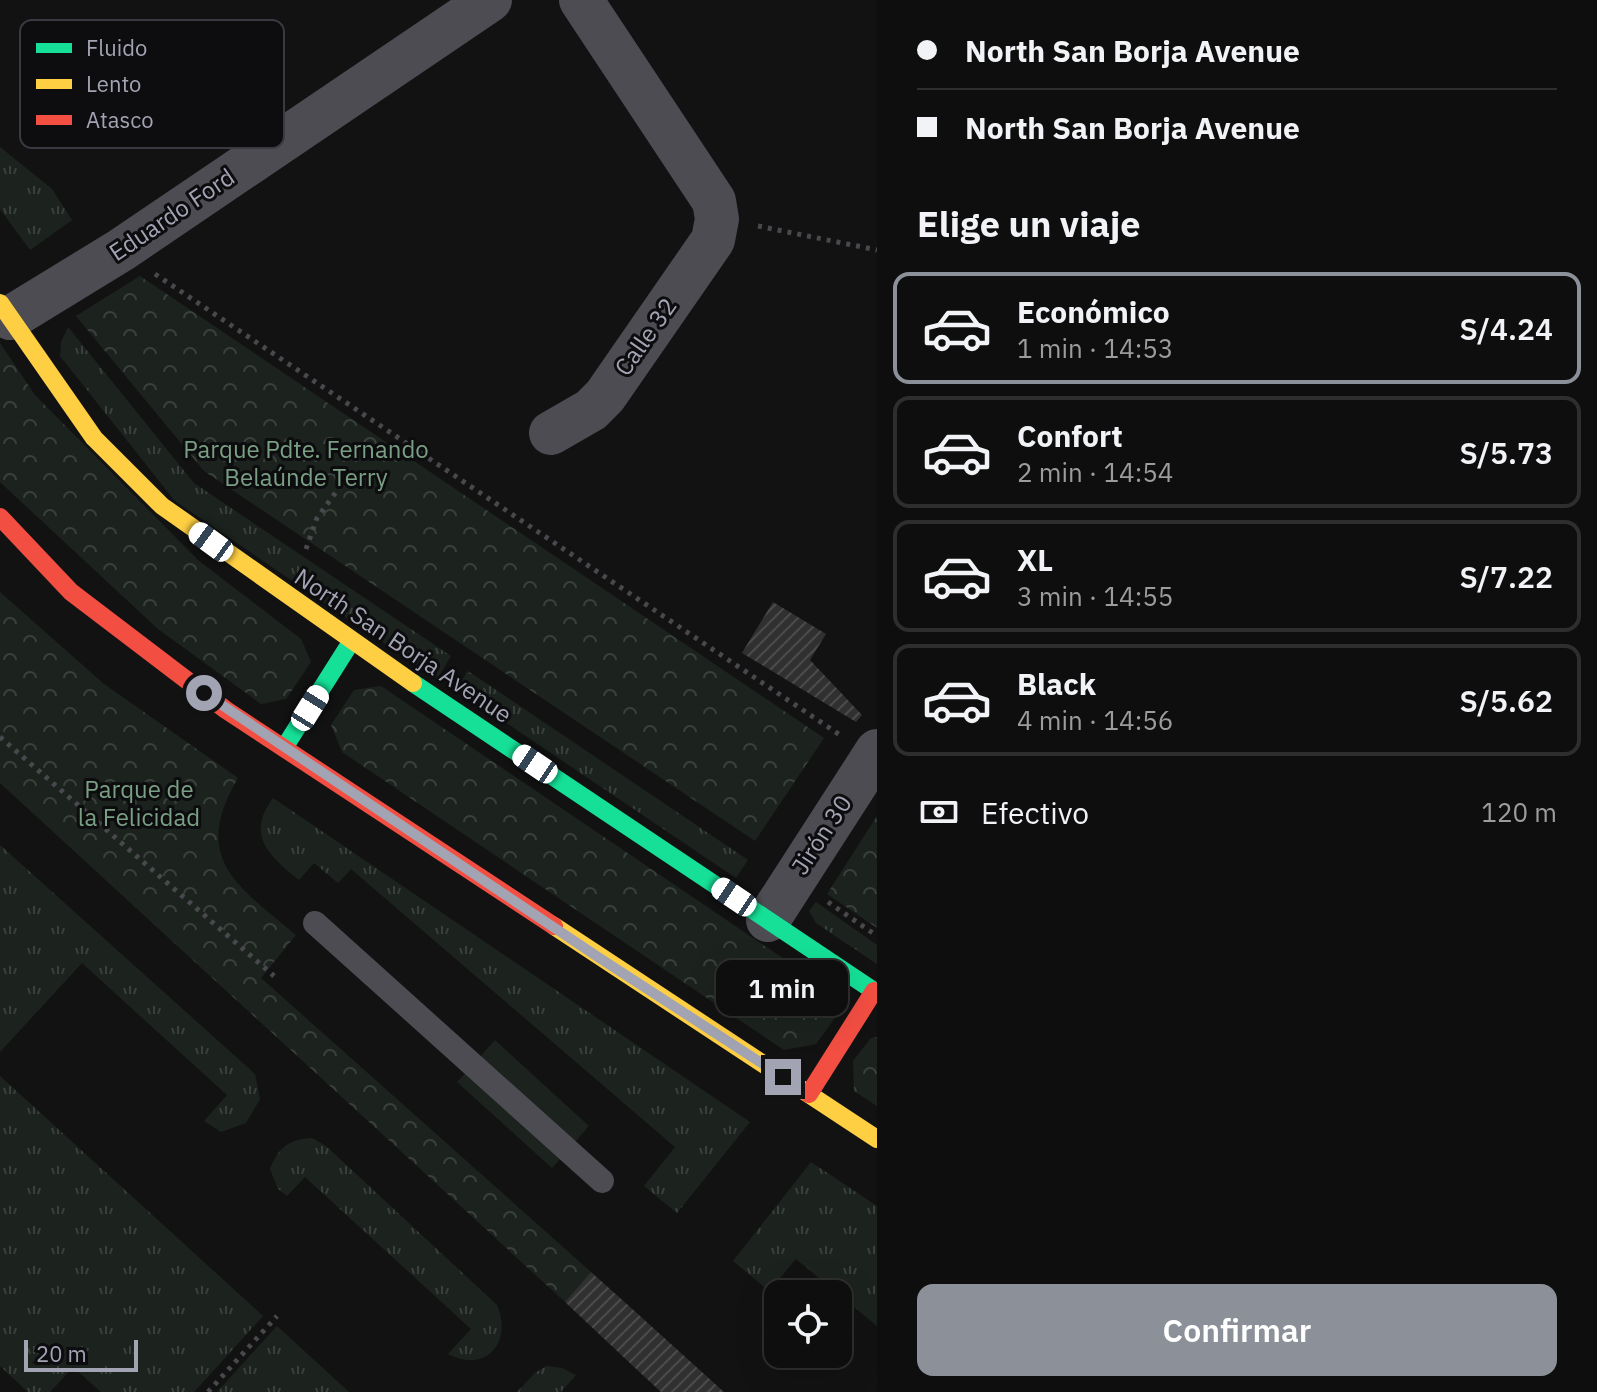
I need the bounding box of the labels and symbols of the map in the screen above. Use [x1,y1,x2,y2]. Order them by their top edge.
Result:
legend [20,20,284,148]
text: Fluido [86,33,147,62]
text: Lento [86,69,141,98]
text: Atasco [86,105,153,134]
street label: Eduardo Ford [103,160,240,268]
street label: Calle 32 [607,291,684,382]
park label: Parque Pdte. Fernando Belaúnde Terry [183,433,429,493]
car [185,518,237,566]
street label: North San Borja Avenue [289,560,518,730]
route start [186,675,222,711]
car [287,681,333,735]
car [508,741,562,787]
park label: Parque de la Felicidad [78,773,200,833]
street label: Jirón 30 [784,789,859,880]
car [707,874,761,920]
callout: 1 min [717,961,849,1017]
route end [765,1059,801,1095]
scale bar [24,1336,138,1372]

